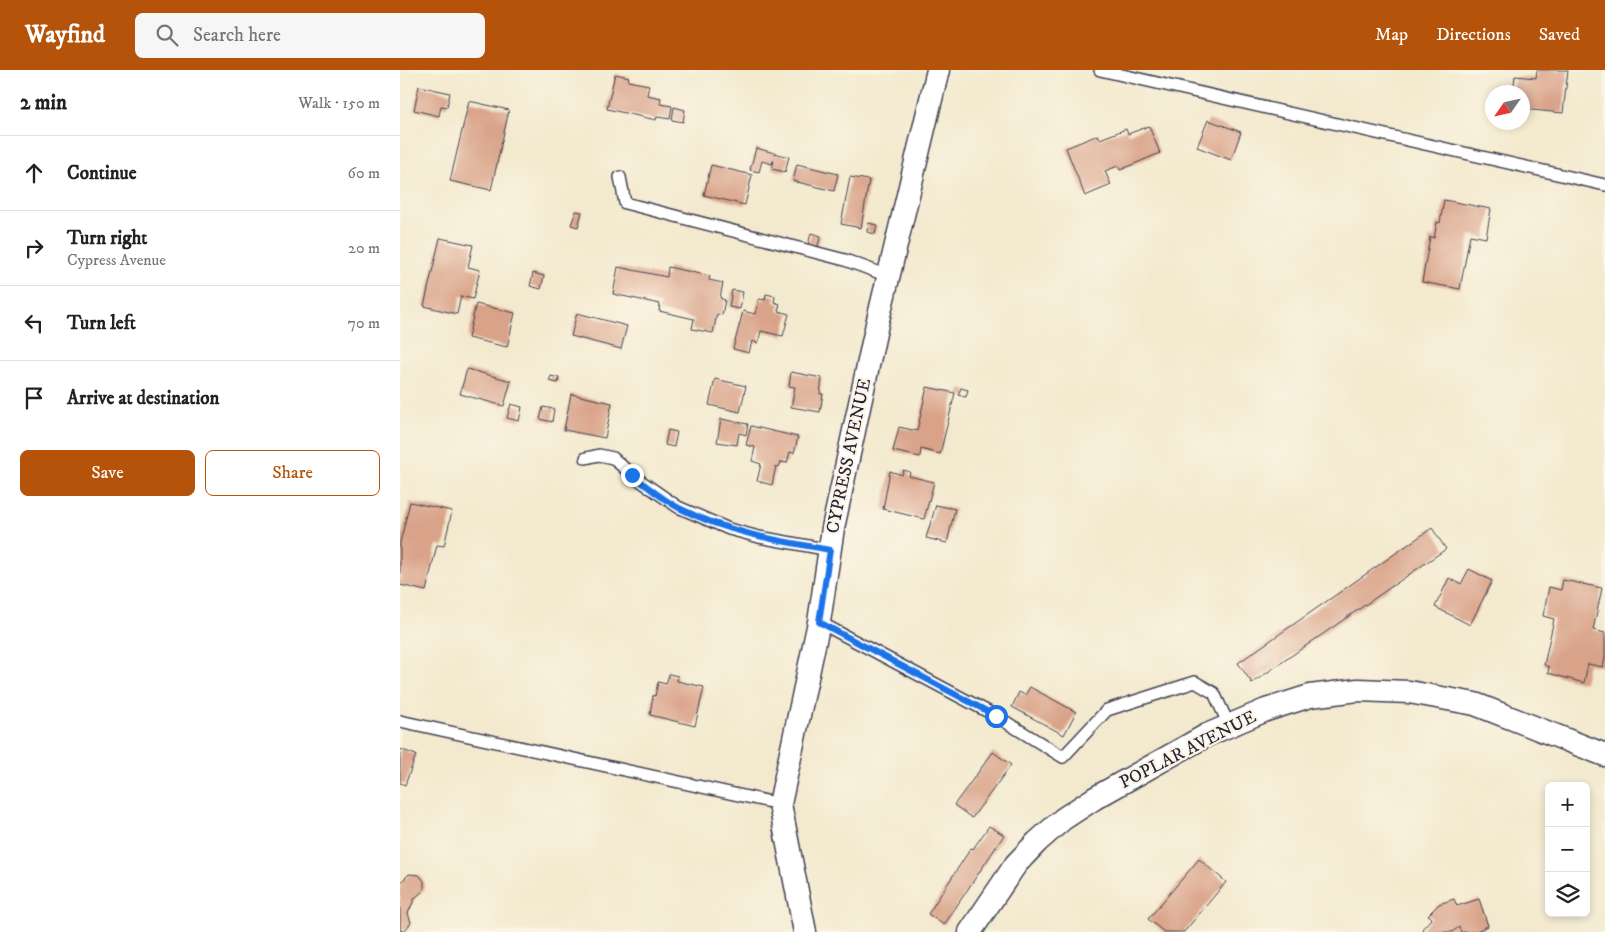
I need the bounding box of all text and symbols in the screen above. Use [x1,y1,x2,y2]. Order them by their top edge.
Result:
search box [135,13,485,58]
text: Wayfind [25,20,105,50]
icon: search [153,21,181,49]
text: Search here [193,24,281,47]
text: Map [1375,24,1408,46]
text: Directions [1436,24,1511,46]
text: Saved [1539,24,1580,46]
north arrow [1485,85,1530,130]
text: 2 min [20,90,67,116]
text: Walk · 150 m [298,93,380,113]
icon: ahead [20,159,48,187]
text: Continue [67,162,137,185]
text: 60 m [348,163,380,183]
text: Turn right [67,227,147,250]
icon: right [20,234,48,262]
text: 20 m [348,238,380,258]
text: Cypress Avenue [67,250,166,270]
icon: left [20,309,48,337]
text: Turn left [67,312,136,335]
text: 70 m [348,313,380,333]
street label: CYPRESS AVENUE [822,376,876,536]
icon: arrive [20,384,48,412]
text: Arrive at destination [67,387,219,410]
button: Save [20,450,195,496]
button: Share [205,450,380,496]
route end [621,464,644,487]
route start [985,705,1008,728]
street label: POPLAR AVENUE [1116,706,1260,794]
map controls [1545,782,1590,917]
button: + [1545,782,1590,827]
button: − [1545,827,1590,872]
button: layers [1545,872,1590,917]

